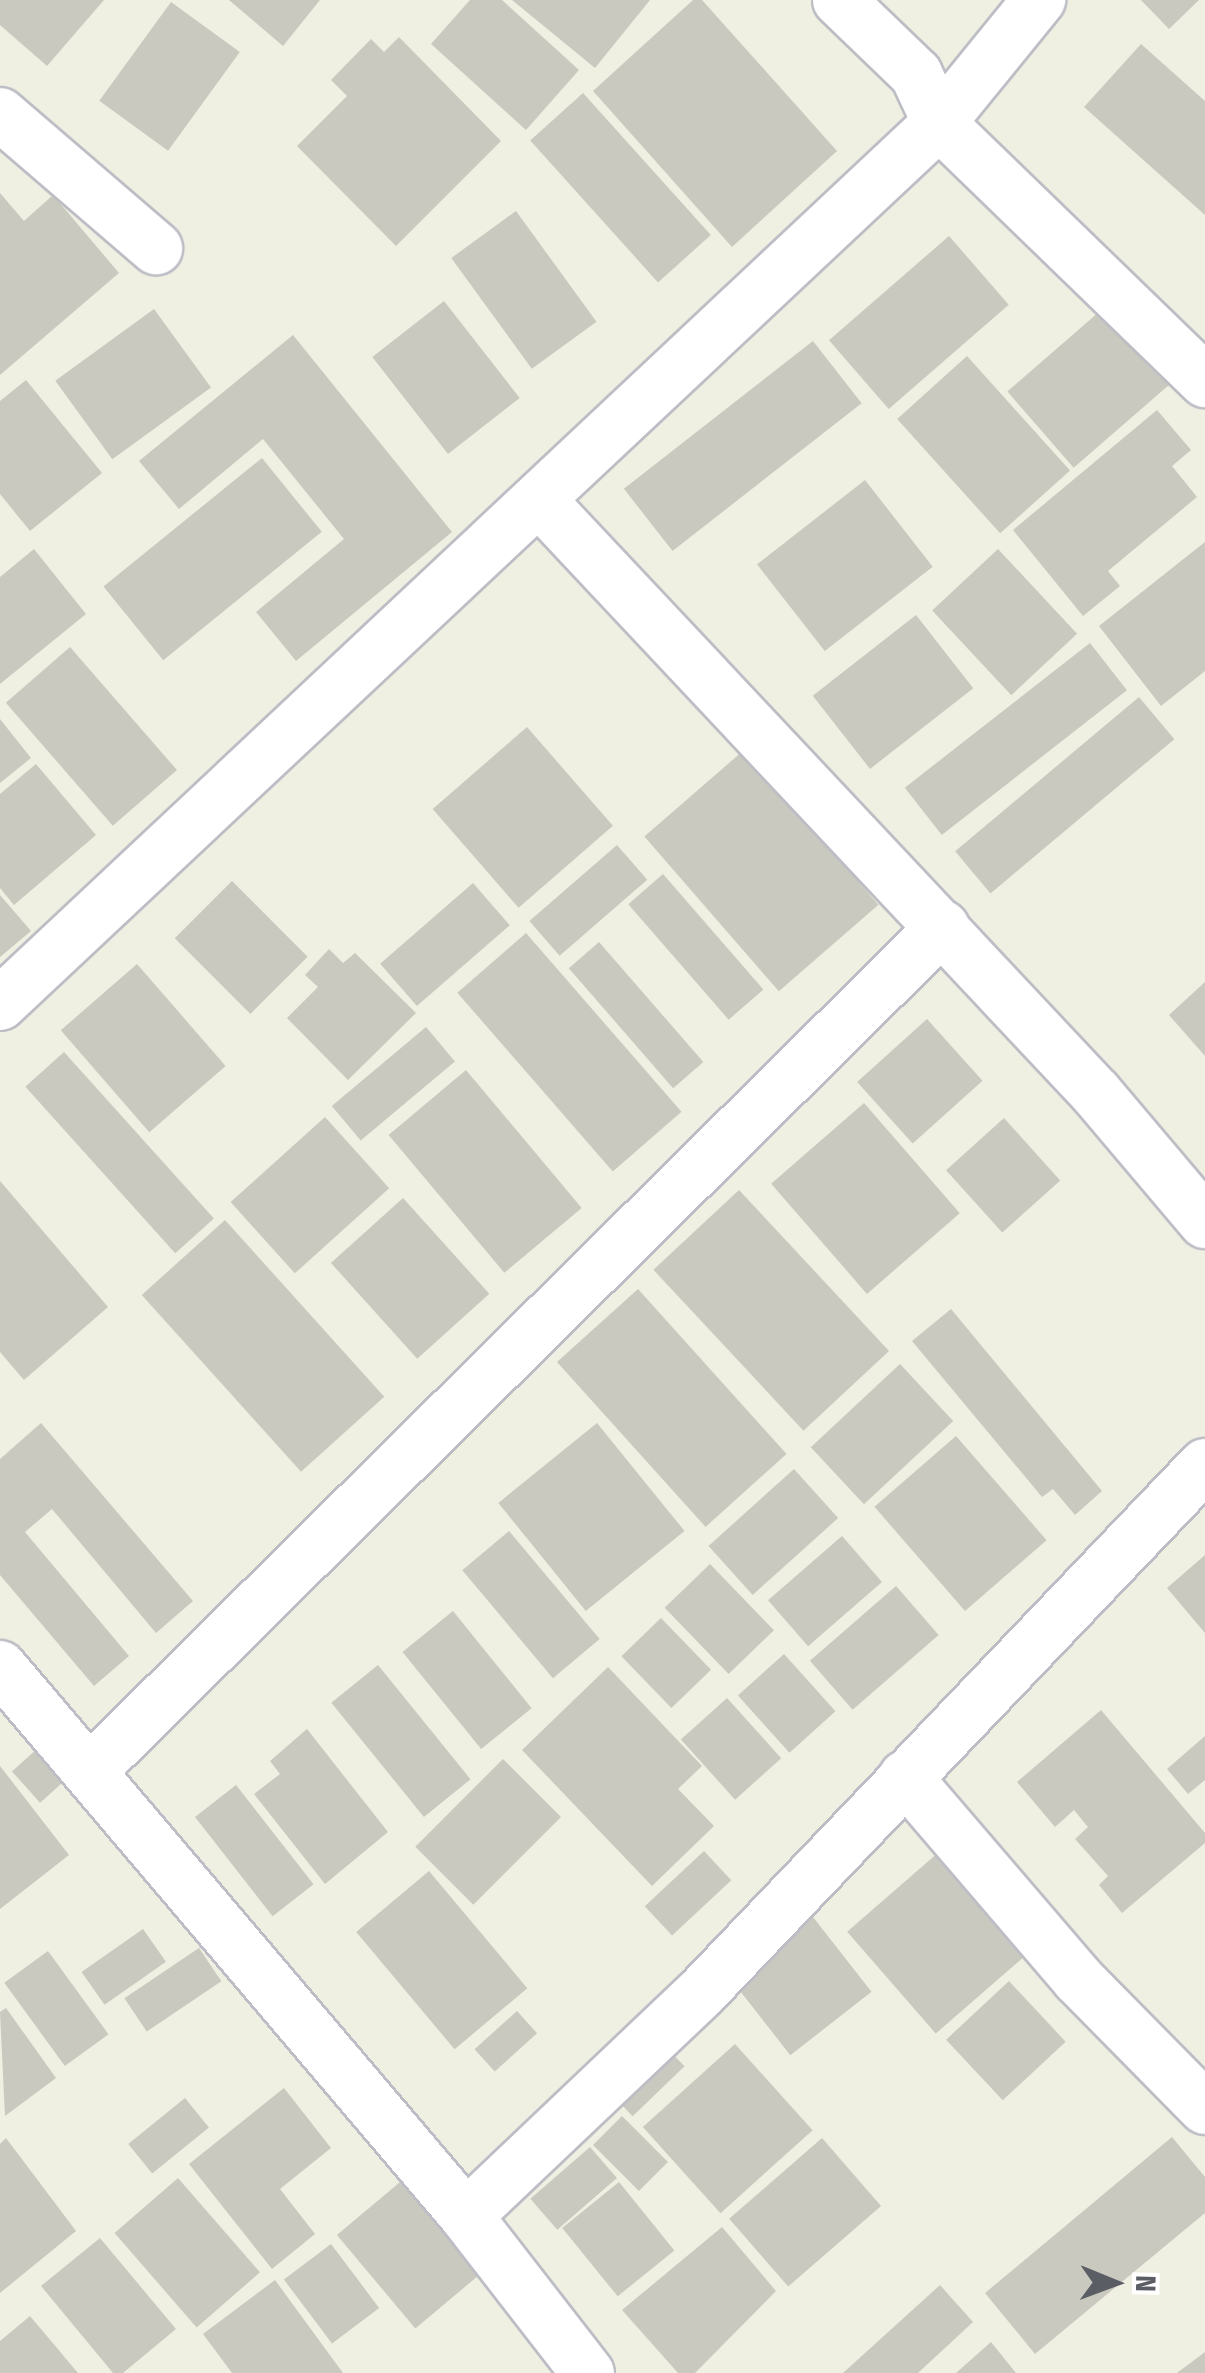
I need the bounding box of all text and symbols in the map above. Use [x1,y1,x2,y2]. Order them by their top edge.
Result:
north arrow [1065,2233,1165,2333]
text: N [1129,2275,1162,2292]

